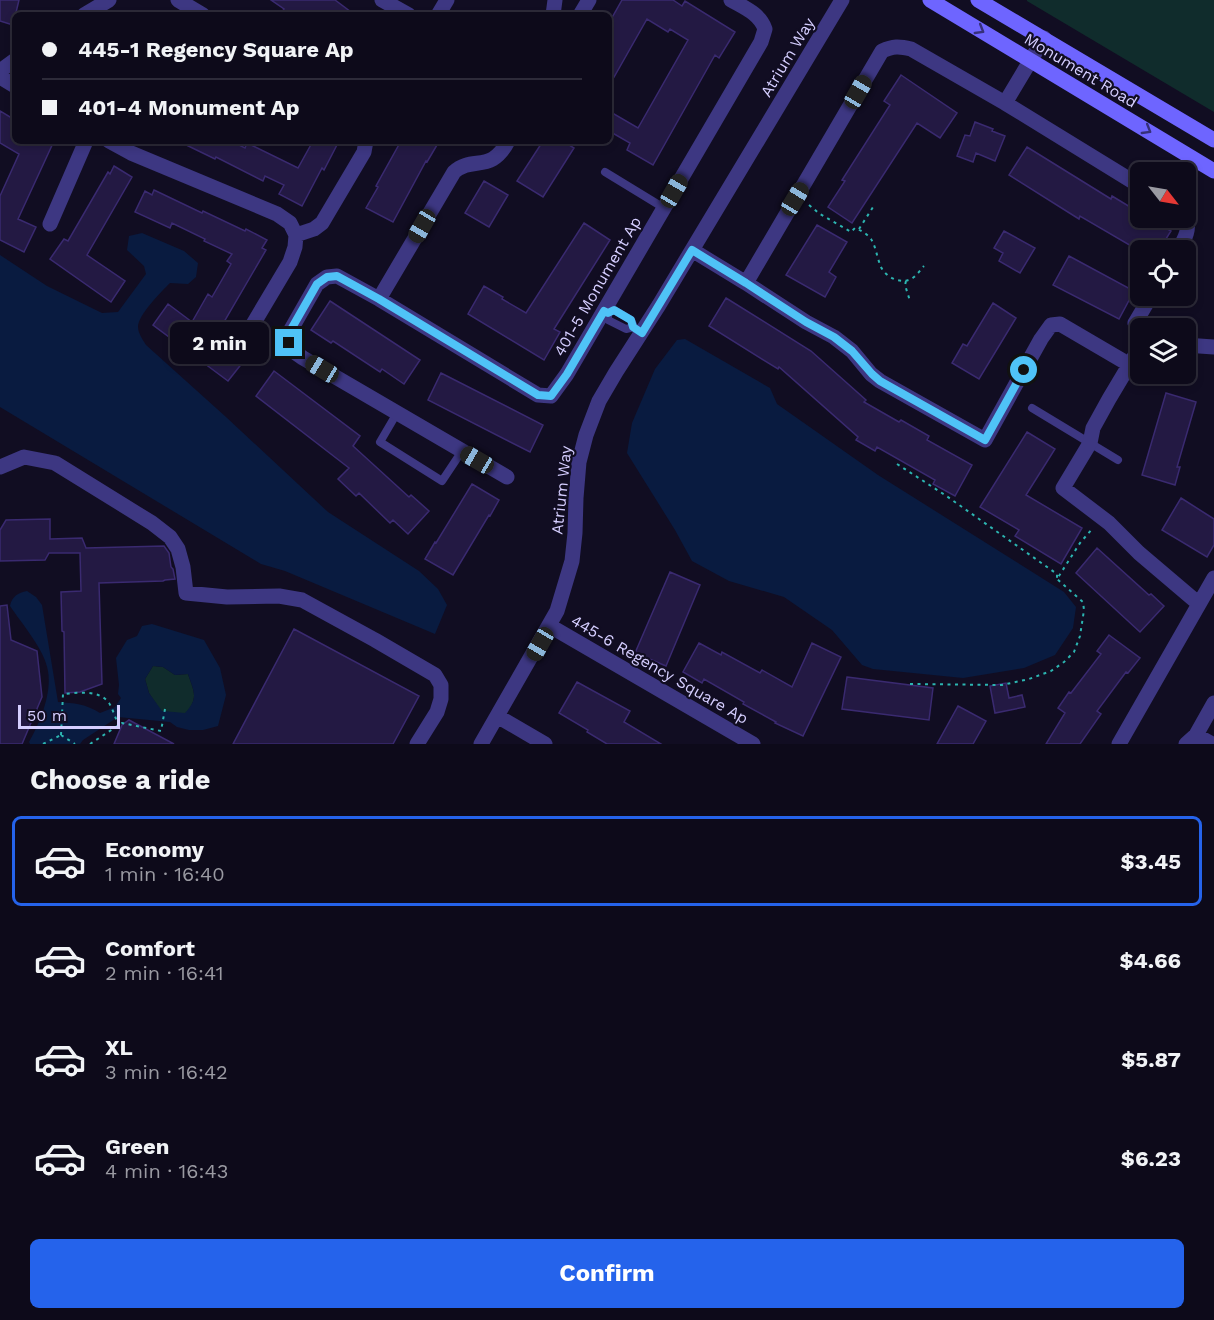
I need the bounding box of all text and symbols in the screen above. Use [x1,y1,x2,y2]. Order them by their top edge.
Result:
street label: Atrium Way [756,13,819,100]
one-way arrow [974,23,984,34]
street label: Monument Road [1021,29,1141,112]
text: 445-1 Regency Square Ap [78,37,354,62]
car [841,72,875,112]
text: 401-4 Monument Ap [78,95,300,120]
one-way arrow [1141,123,1151,134]
north arrow [1130,162,1196,228]
map controls [1130,162,1196,384]
car [657,171,691,211]
car [778,179,812,219]
car [405,206,439,246]
street label: 401-5 Monument Ap [550,213,645,360]
button: locate [1130,240,1196,306]
button: layers [1130,318,1196,384]
callout: 2 min [169,322,268,364]
route end [275,329,302,356]
text: 2 min [192,331,247,355]
car [302,352,342,386]
route start [1010,356,1037,383]
car [457,443,497,477]
street label: Atrium Way [547,444,576,535]
street label: 445-6 Regency Square Ap [568,611,752,728]
car [523,624,557,664]
scale bar [18,702,120,730]
text: 50 m [27,706,67,725]
text: Choose a ride [30,764,210,796]
icon: car [33,834,87,888]
text: Economy [105,837,204,862]
text: $3.45 [1121,849,1181,874]
text: 1 min · 16:40 [105,862,225,886]
icon: car [33,933,87,987]
text: Comfort [105,936,195,961]
text: $4.66 [1119,948,1181,973]
text: 2 min · 16:41 [105,961,224,985]
icon: car [33,1032,87,1086]
text: XL [105,1035,133,1060]
text: $5.87 [1121,1047,1181,1072]
text: 3 min · 16:42 [105,1060,228,1084]
icon: car [33,1131,87,1185]
text: Green [105,1134,169,1159]
text: $6.23 [1121,1146,1181,1171]
text: 4 min · 16:43 [105,1159,228,1183]
button: Confirm [30,1239,1184,1308]

